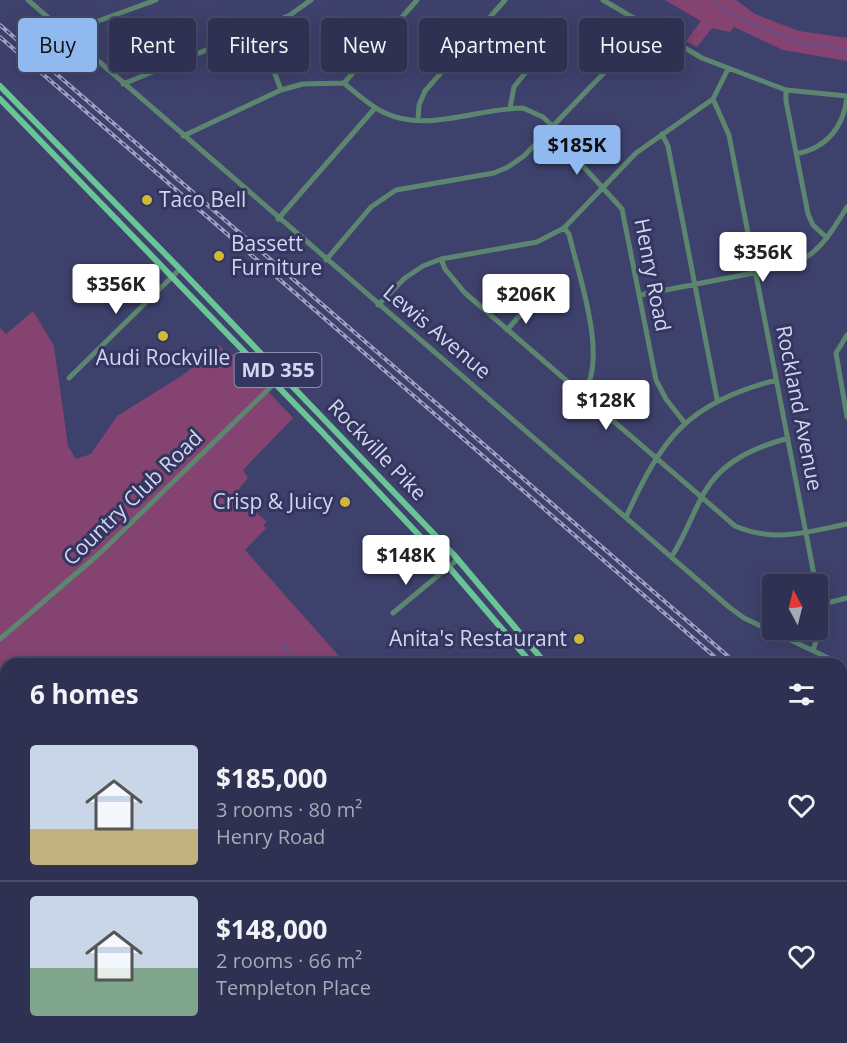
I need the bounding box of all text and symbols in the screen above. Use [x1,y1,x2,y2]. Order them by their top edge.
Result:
chip: Buy [18,18,97,72]
chip: Rent [109,18,196,72]
chip: Filters [208,18,309,72]
chip: New [321,18,407,72]
chip: Apartment [419,18,567,72]
chip: House [579,18,684,72]
pin: $185K [535,125,619,176]
text: $185K [547,131,607,158]
place label: Taco Bell [159,185,246,213]
marker: Taco Bell [140,193,154,207]
street label: Henry Road [628,216,678,334]
place label: Bassett Furniture [231,229,322,281]
pin: $356K [721,232,805,283]
text: $356K [733,238,793,265]
marker: Bassett Furniture [212,249,226,263]
pin: $356K [74,264,158,315]
text: $356K [86,270,146,297]
pin: $206K [484,274,568,325]
street label: Lewis Avenue [378,278,498,385]
text: $206K [496,280,556,307]
street label: Rockland Avenue [770,323,830,493]
marker: Audi Rockville [156,329,170,343]
place label: Audi Rockville [96,343,230,371]
road number: MD 355 [234,353,322,387]
pin: $128K [564,380,648,431]
text: $128K [576,386,636,413]
street label: Rockville Pike [322,392,433,506]
street label: Country Club Road [57,423,208,571]
place label: Crisp & Juicy [212,487,333,515]
marker: Crisp & Juicy [338,495,352,509]
pin: $148K [364,535,448,586]
text: $148K [376,541,436,568]
north arrow [762,574,828,640]
map controls [762,574,828,640]
place label: Anita's Restaurant [389,624,567,652]
marker: Anita's Restaurant [572,632,586,646]
text: 6 homes [30,676,139,712]
icon: filters [785,678,818,711]
text: $185,000 [216,760,327,796]
icon: home [78,769,150,841]
icon: heart [785,789,818,822]
text: 3 rooms · 80 m² [216,796,362,823]
text: Henry Road [216,823,325,850]
text: $148,000 [216,911,327,947]
icon: home [78,920,150,992]
icon: heart [785,940,818,973]
text: 2 rooms · 66 m² [216,947,362,974]
text: Templeton Place [216,974,371,1001]

